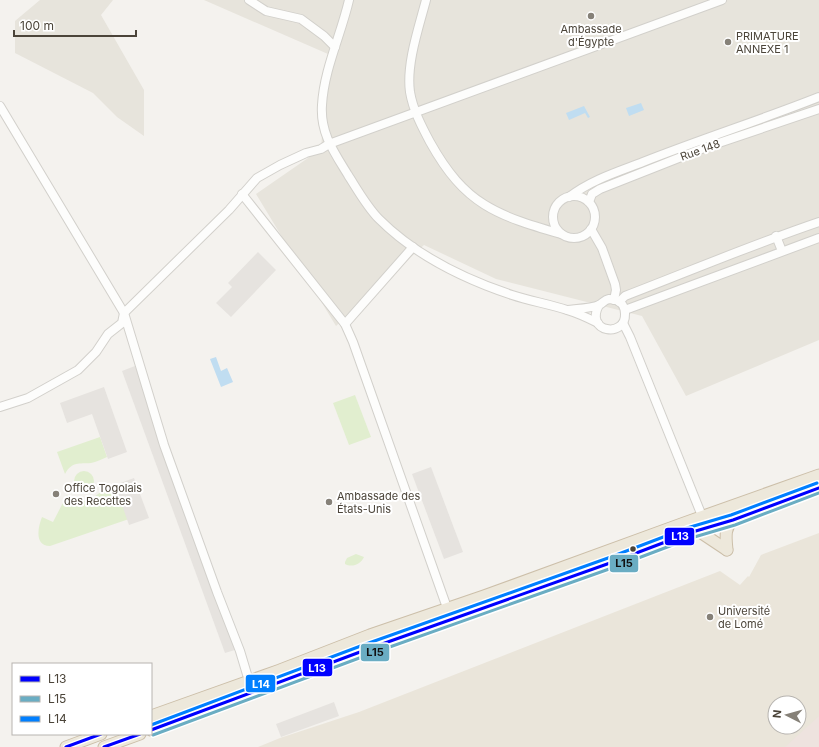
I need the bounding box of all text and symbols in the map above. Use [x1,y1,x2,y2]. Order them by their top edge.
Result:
marker: Ambassade d'Égypte [586,11,596,21]
scale bar [14,12,136,38]
text: 100 m [20,18,54,33]
place label: Ambassade d'Égypte [560,22,622,49]
place label: PRIMATURE ANNEXE 1 [736,29,799,56]
marker: PRIMATURE ANNEXE 1 [723,37,733,47]
street label: Rue 148 [678,136,722,164]
place label: Office Togolais des Recettes [64,481,142,508]
marker: Office Togolais des Recettes [51,489,61,499]
place label: Ambassade des États-Unis [337,489,420,516]
marker: Ambassade des États-Unis [324,497,334,507]
line badge: L13 [664,527,695,546]
text: L13 [671,529,689,543]
unlabelled marker [628,544,638,554]
line badge: L15 [609,554,639,573]
text: L15 [615,556,633,570]
place label: Université de Lomé [718,604,770,631]
marker: Université de Lomé [705,612,715,622]
line badge: L15 [360,643,390,662]
text: L15 [366,645,384,659]
line badge: L13 [302,658,333,677]
text: L13 [308,661,326,675]
legend [12,663,152,735]
text: L13 [48,671,67,686]
line badge: L14 [245,674,276,693]
text: L14 [252,677,270,691]
text: L15 [48,691,66,706]
north arrow [767,695,807,735]
text: N [770,709,784,719]
text: L14 [48,711,67,726]

